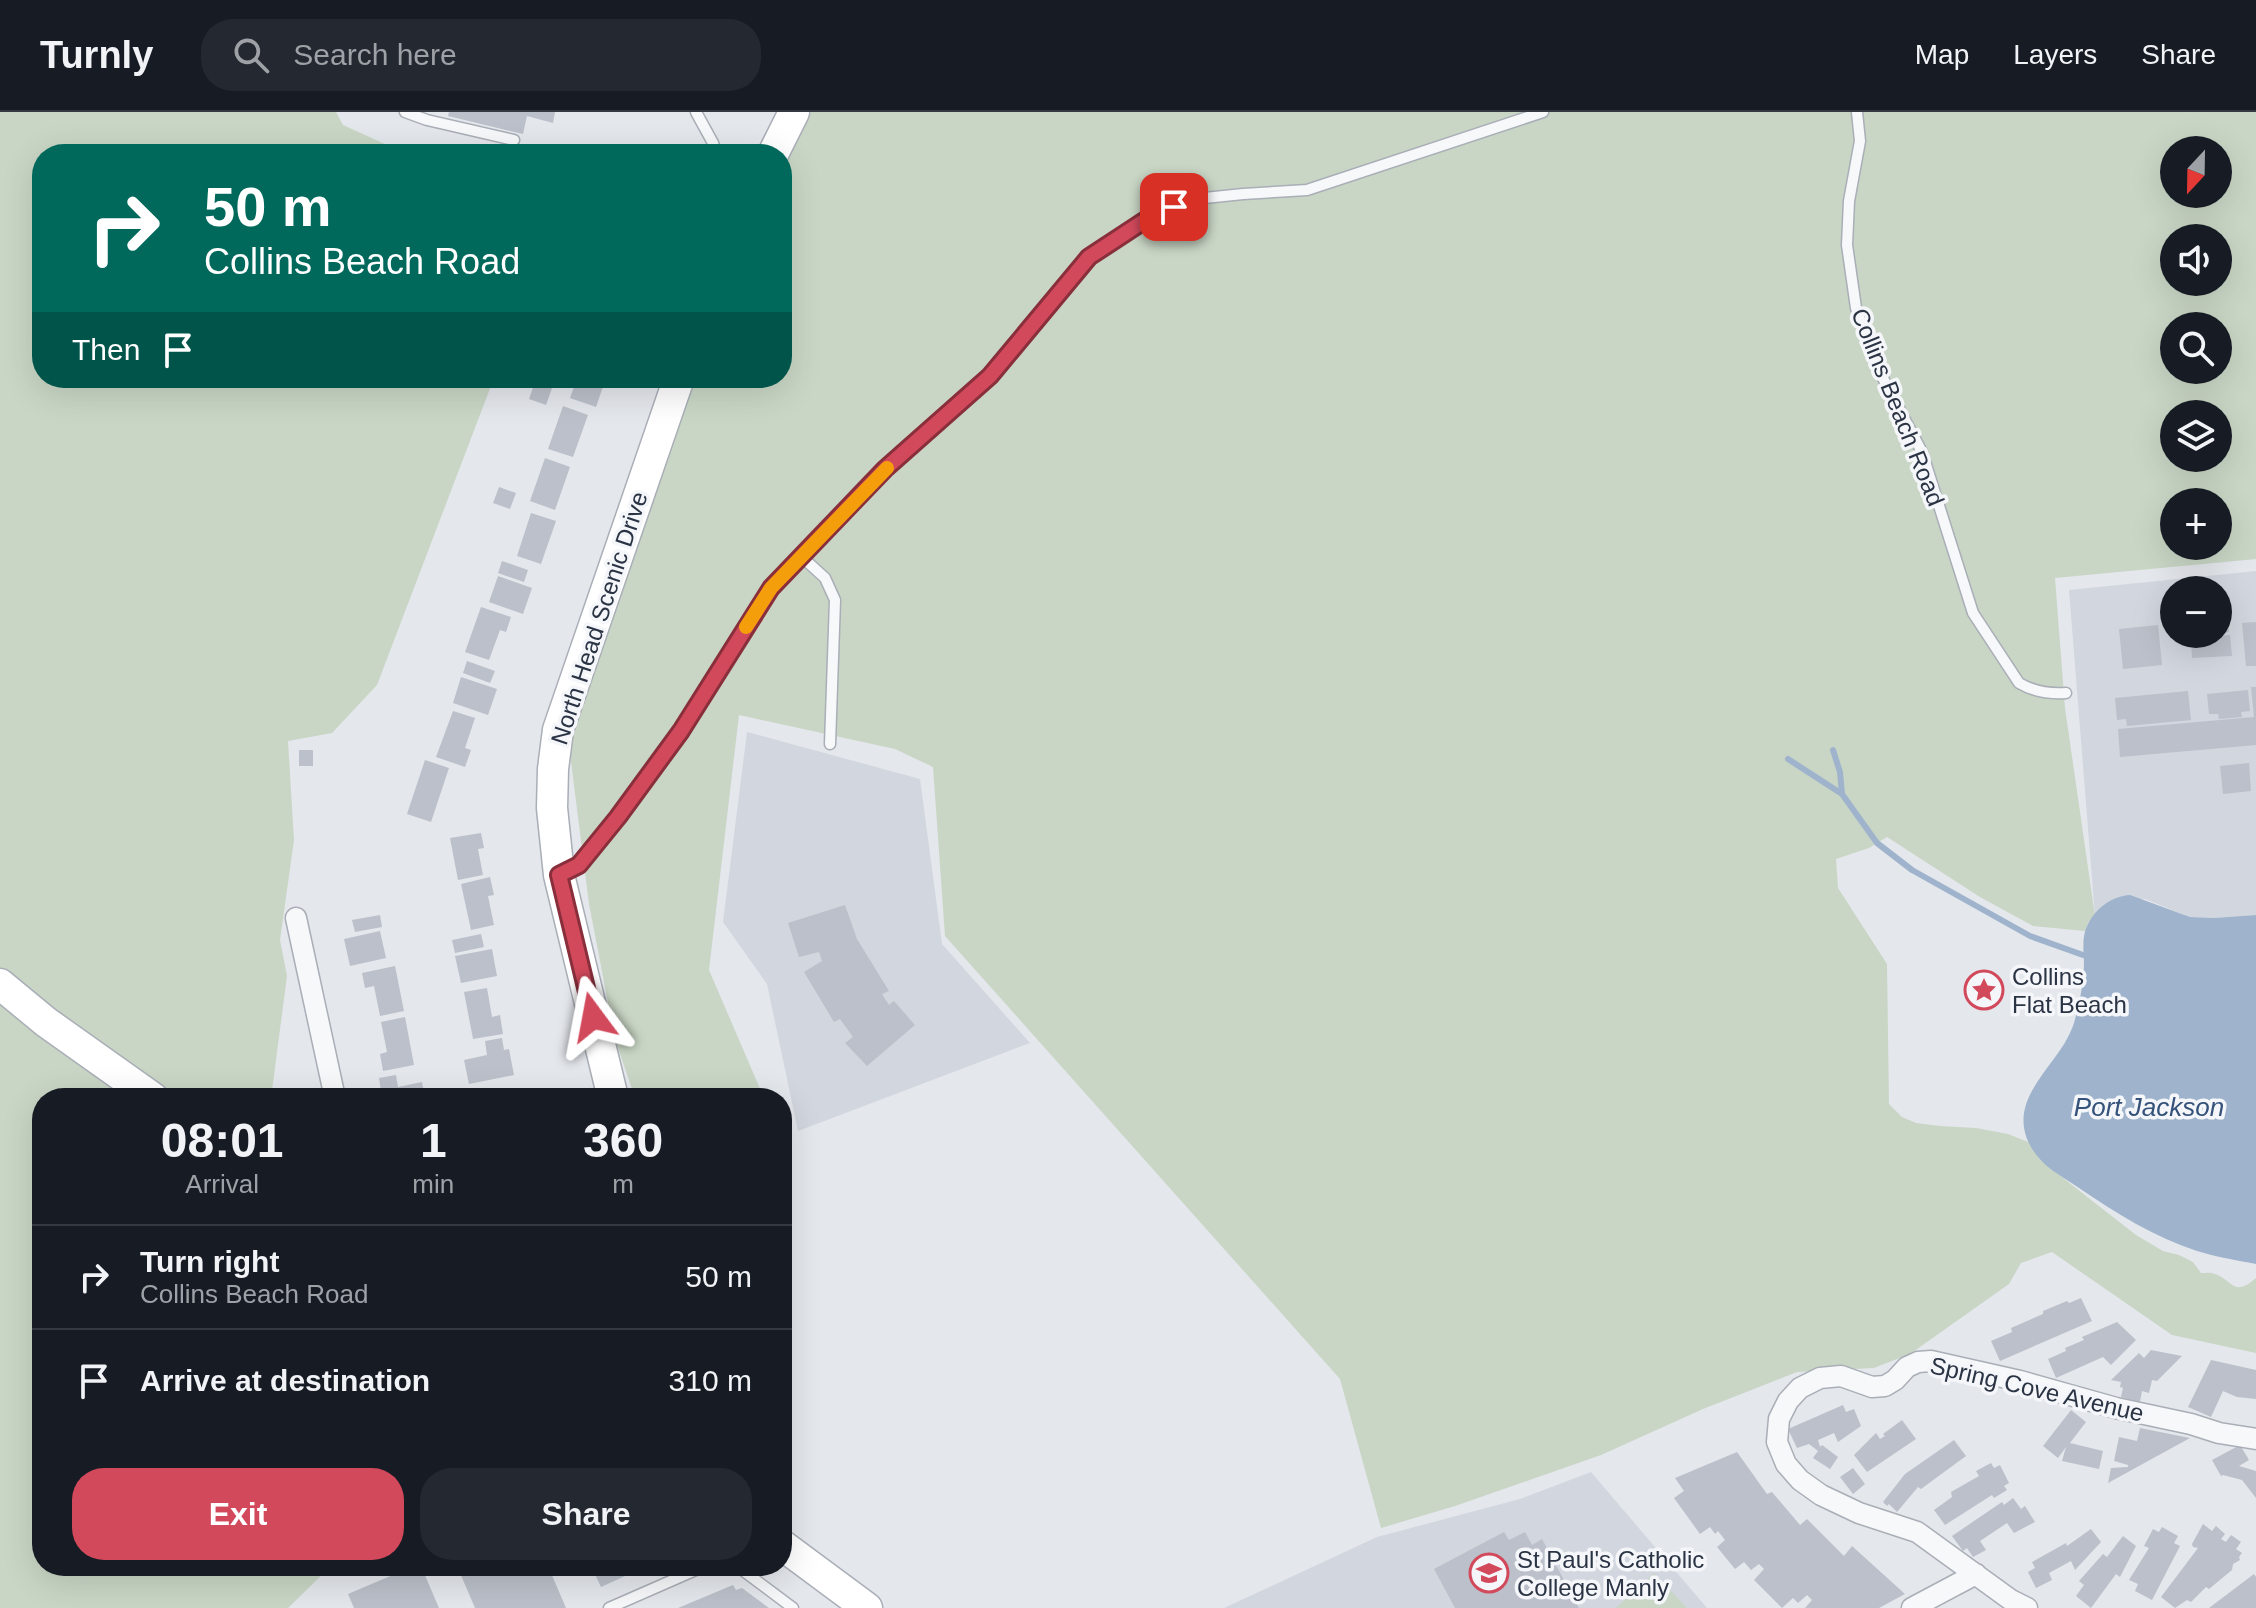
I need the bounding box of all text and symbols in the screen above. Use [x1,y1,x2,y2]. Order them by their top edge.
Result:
search box [201,19,761,91]
icon: search [229,33,273,77]
text: Turnly [40,34,153,76]
text: Search here [293,38,457,71]
text: Map [1915,39,1969,70]
text: Layers [2013,39,2097,70]
text: Share [2141,39,2216,70]
north arrow [2160,136,2232,208]
map controls [2160,136,2232,648]
pin [1140,173,1208,241]
text: 50 m [204,175,332,238]
icon: right [72,176,176,280]
icon: arrive [1152,185,1196,229]
button: sound [2160,224,2232,296]
text: Collins Beach Road [204,241,520,282]
street label: Collins Beach Road [1846,304,1950,510]
button: search [2160,312,2232,384]
icon: arrive [156,328,200,372]
text: Then [72,333,140,366]
button: layers [2160,400,2232,472]
street label: North Head Scenic Drive [545,488,653,748]
button: + [2160,488,2232,560]
button: − [2160,576,2232,648]
place label: Collins Flat Beach [2012,963,2127,1018]
place icon: Collins Flat Beach [1963,969,2005,1011]
position arrow [551,975,635,1059]
water label: Port Jackson [2074,1092,2224,1122]
text: 08:01 [161,1114,284,1167]
text: 1 [420,1114,447,1167]
text: 360 [583,1114,663,1167]
text: Arrival [185,1169,259,1199]
text: min [412,1169,454,1199]
text: m [612,1169,634,1199]
text: Turn right [140,1245,279,1278]
icon: right [72,1255,116,1299]
text: 50 m [685,1260,752,1293]
text: Collins Beach Road [140,1279,368,1309]
street label: Spring Cove Avenue [1928,1351,2146,1427]
icon: arrive [72,1359,116,1403]
text: Arrive at destination [140,1364,430,1397]
text: 310 m [669,1364,752,1397]
button: Exit [72,1468,404,1560]
button: Share [420,1468,752,1560]
place label: St Paul's Catholic College Manly [1517,1546,1704,1601]
school or university icon: St Paul's Catholic College Manly [1468,1552,1510,1594]

